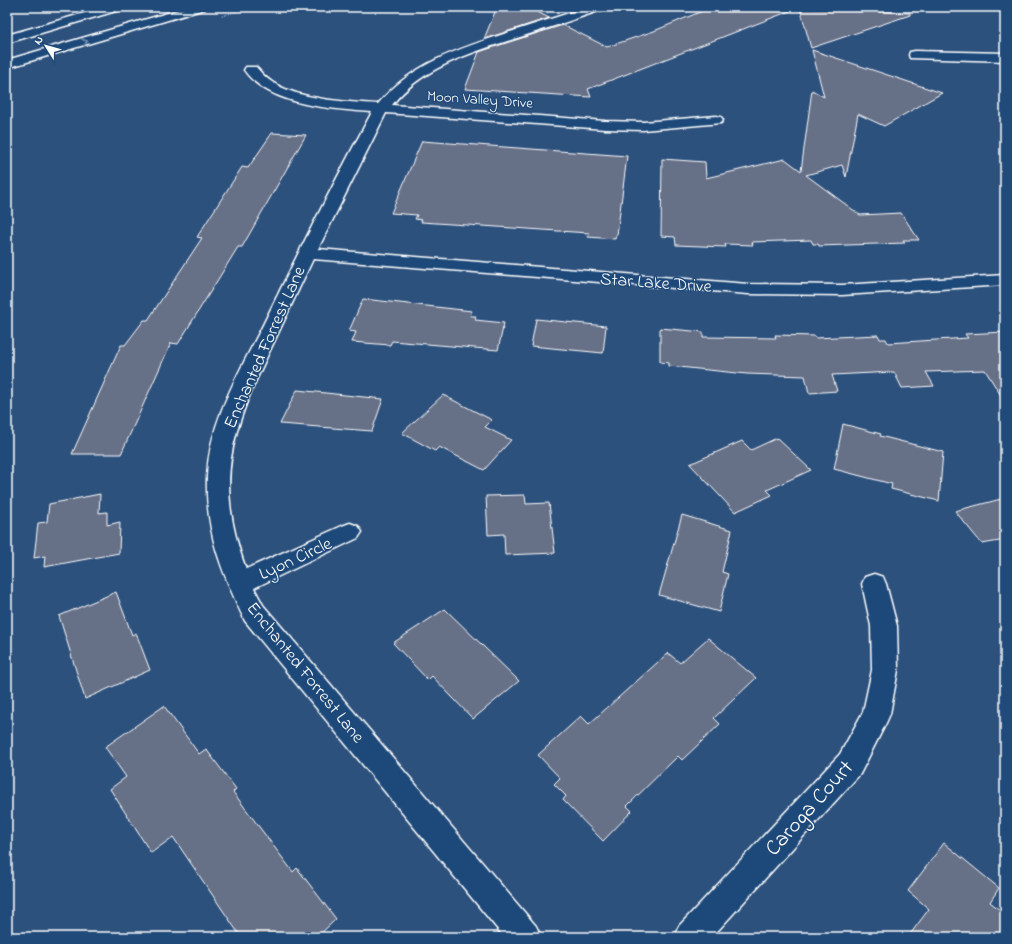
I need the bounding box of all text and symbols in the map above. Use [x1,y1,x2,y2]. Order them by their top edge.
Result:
north arrow [26,26,66,66]
text: N [30,33,47,48]
one-way arrow [81,38,88,47]
street label: Moon Valley Drive [426,85,534,116]
street label: Enchanted Forrest Lane [218,262,314,433]
street label: Star Lake Drive [599,267,713,301]
street label: Lyon Circle [255,531,337,588]
street label: Enchanted Forrest Lane [239,597,370,750]
street label: Caroga Court [758,753,863,865]

